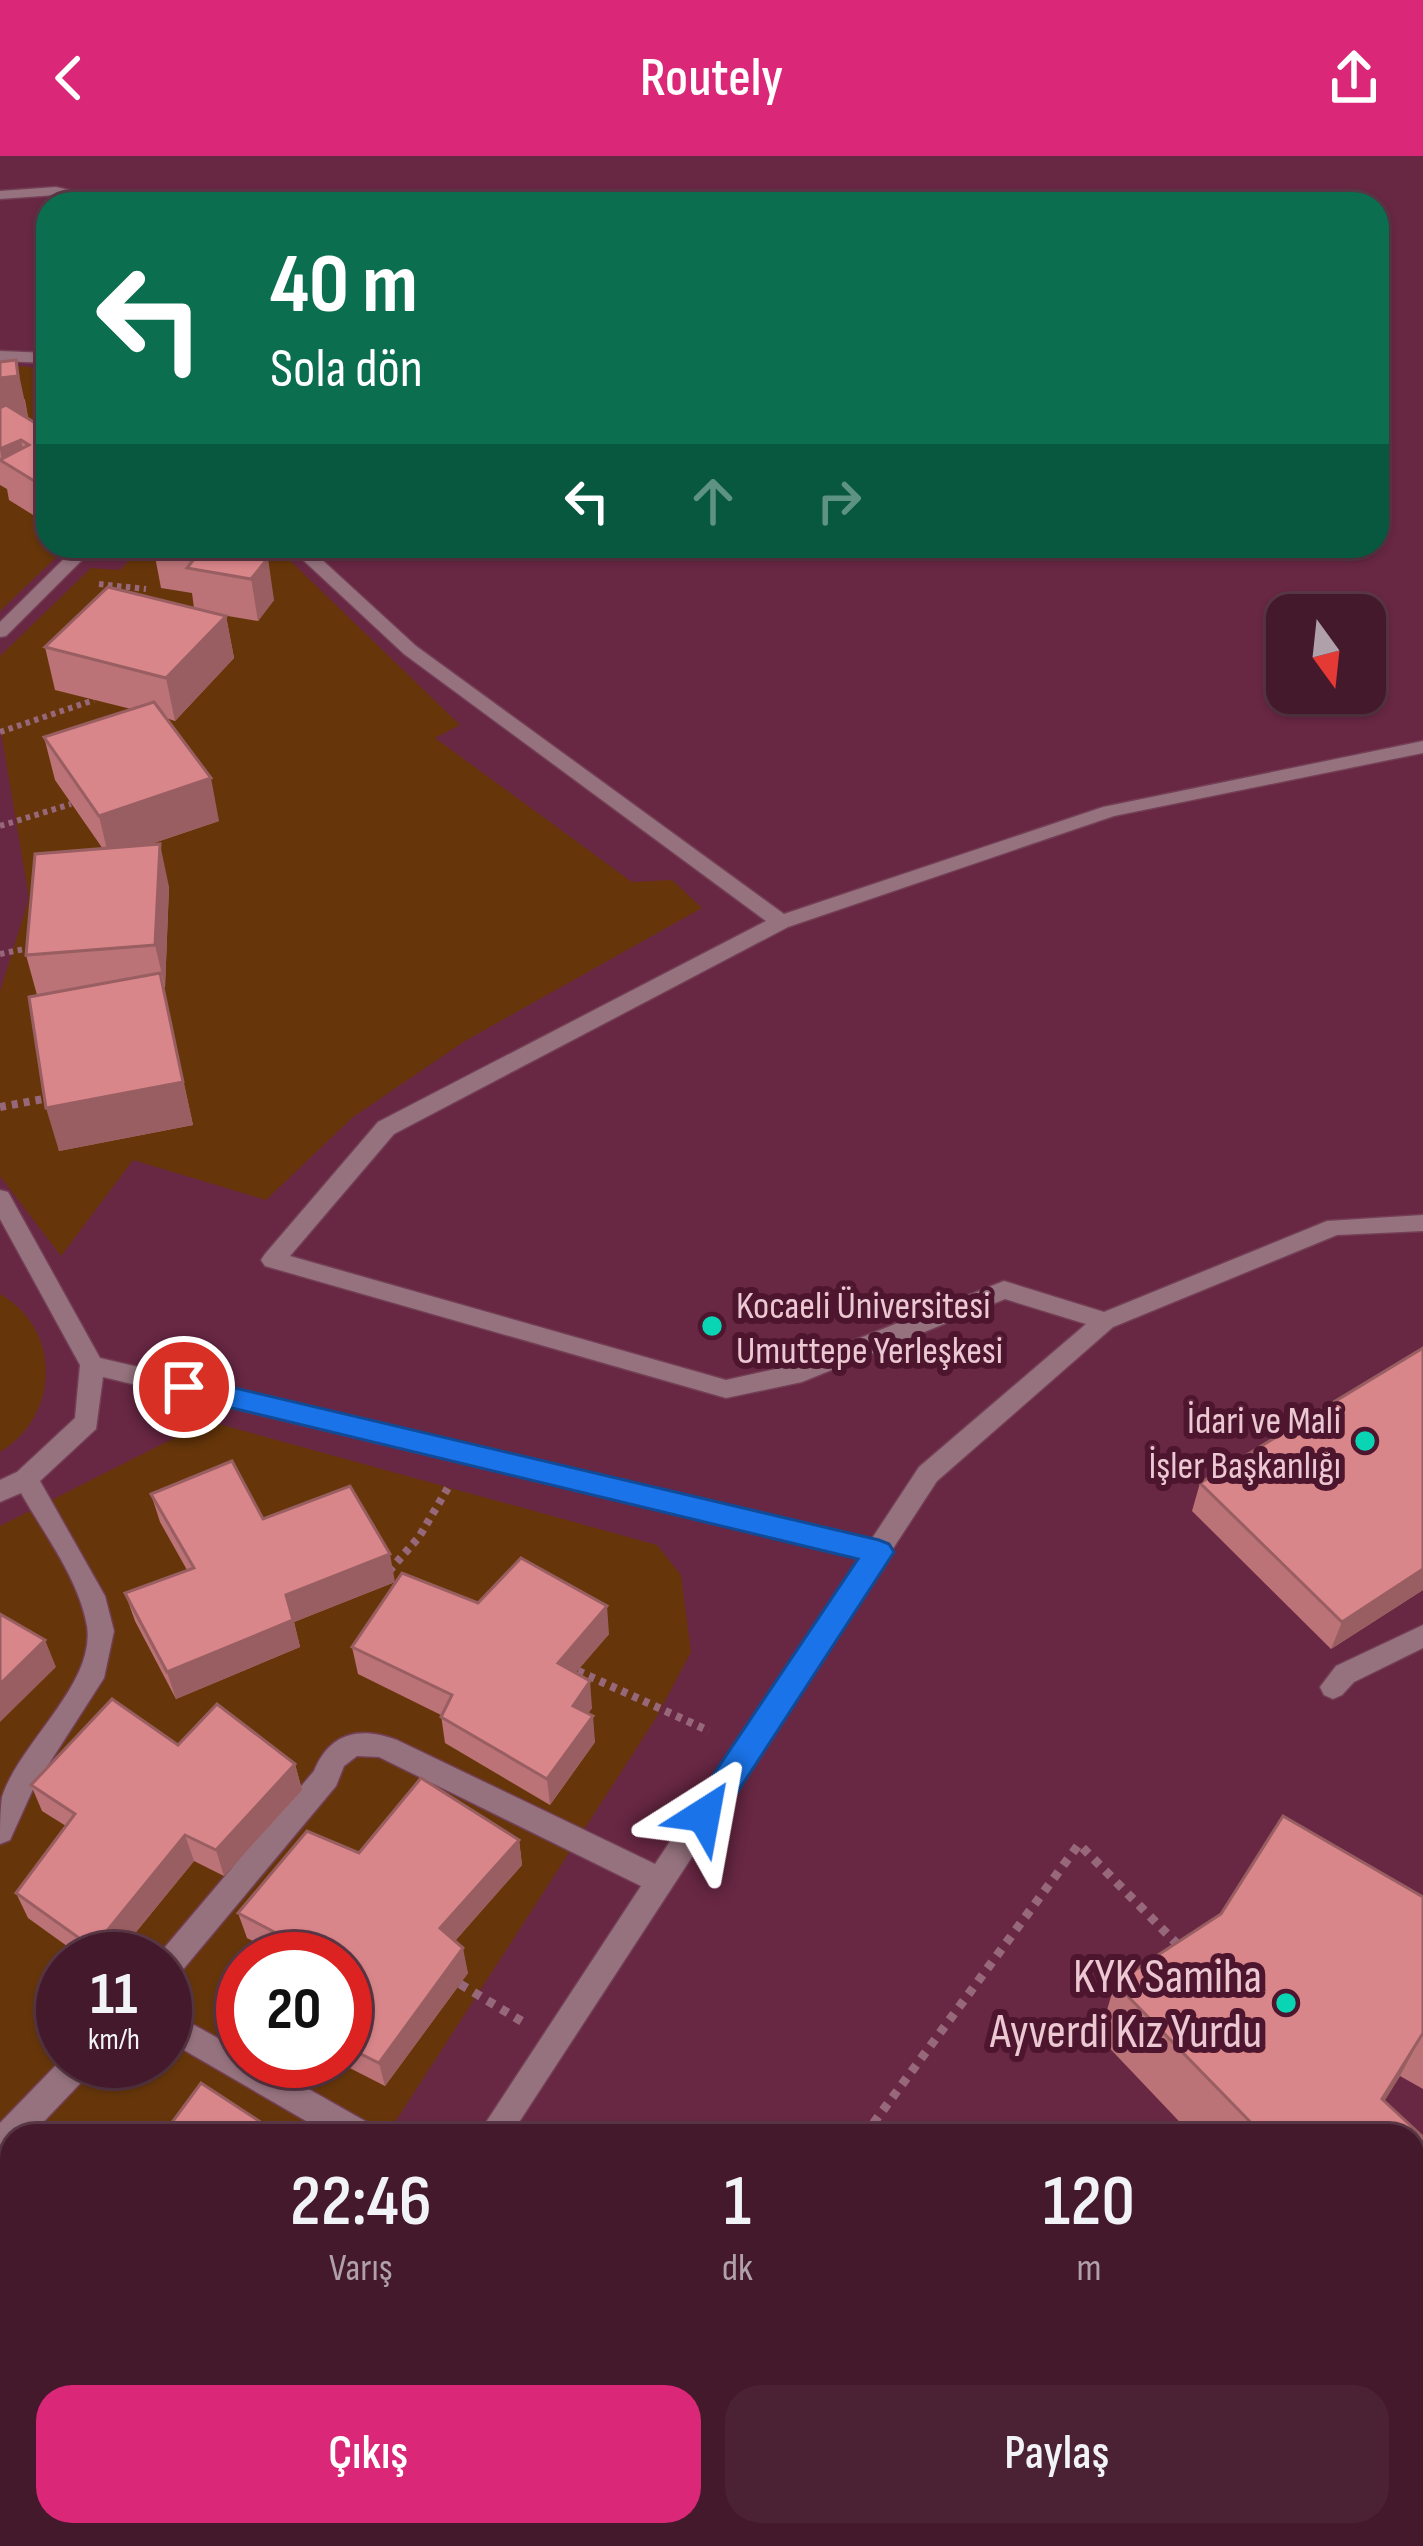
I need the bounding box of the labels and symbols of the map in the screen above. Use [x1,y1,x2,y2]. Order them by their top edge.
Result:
north arrow [1266,594,1386,714]
place label: Kocaeli Üniversitesi Umuttepe Yerleşkesi [736,1283,1003,1375]
marker: Kocaeli Üniversitesi Umuttepe Yerleşkesi [699,1313,725,1339]
pin [133,1336,235,1438]
place label: İdari ve Mali İşler Başkanlığı [1148,1398,1341,1490]
marker: İdari ve Mali İşler Başkanlığı [1352,1428,1378,1454]
position arrow [641,1752,767,1878]
speed limit sign: 20 [216,1932,372,2088]
place label: KYK Samiha Ayverdi Kız Yurdu [989,1949,1262,2061]
marker: KYK Samiha Ayverdi Kız Yurdu [1273,1990,1299,2016]

